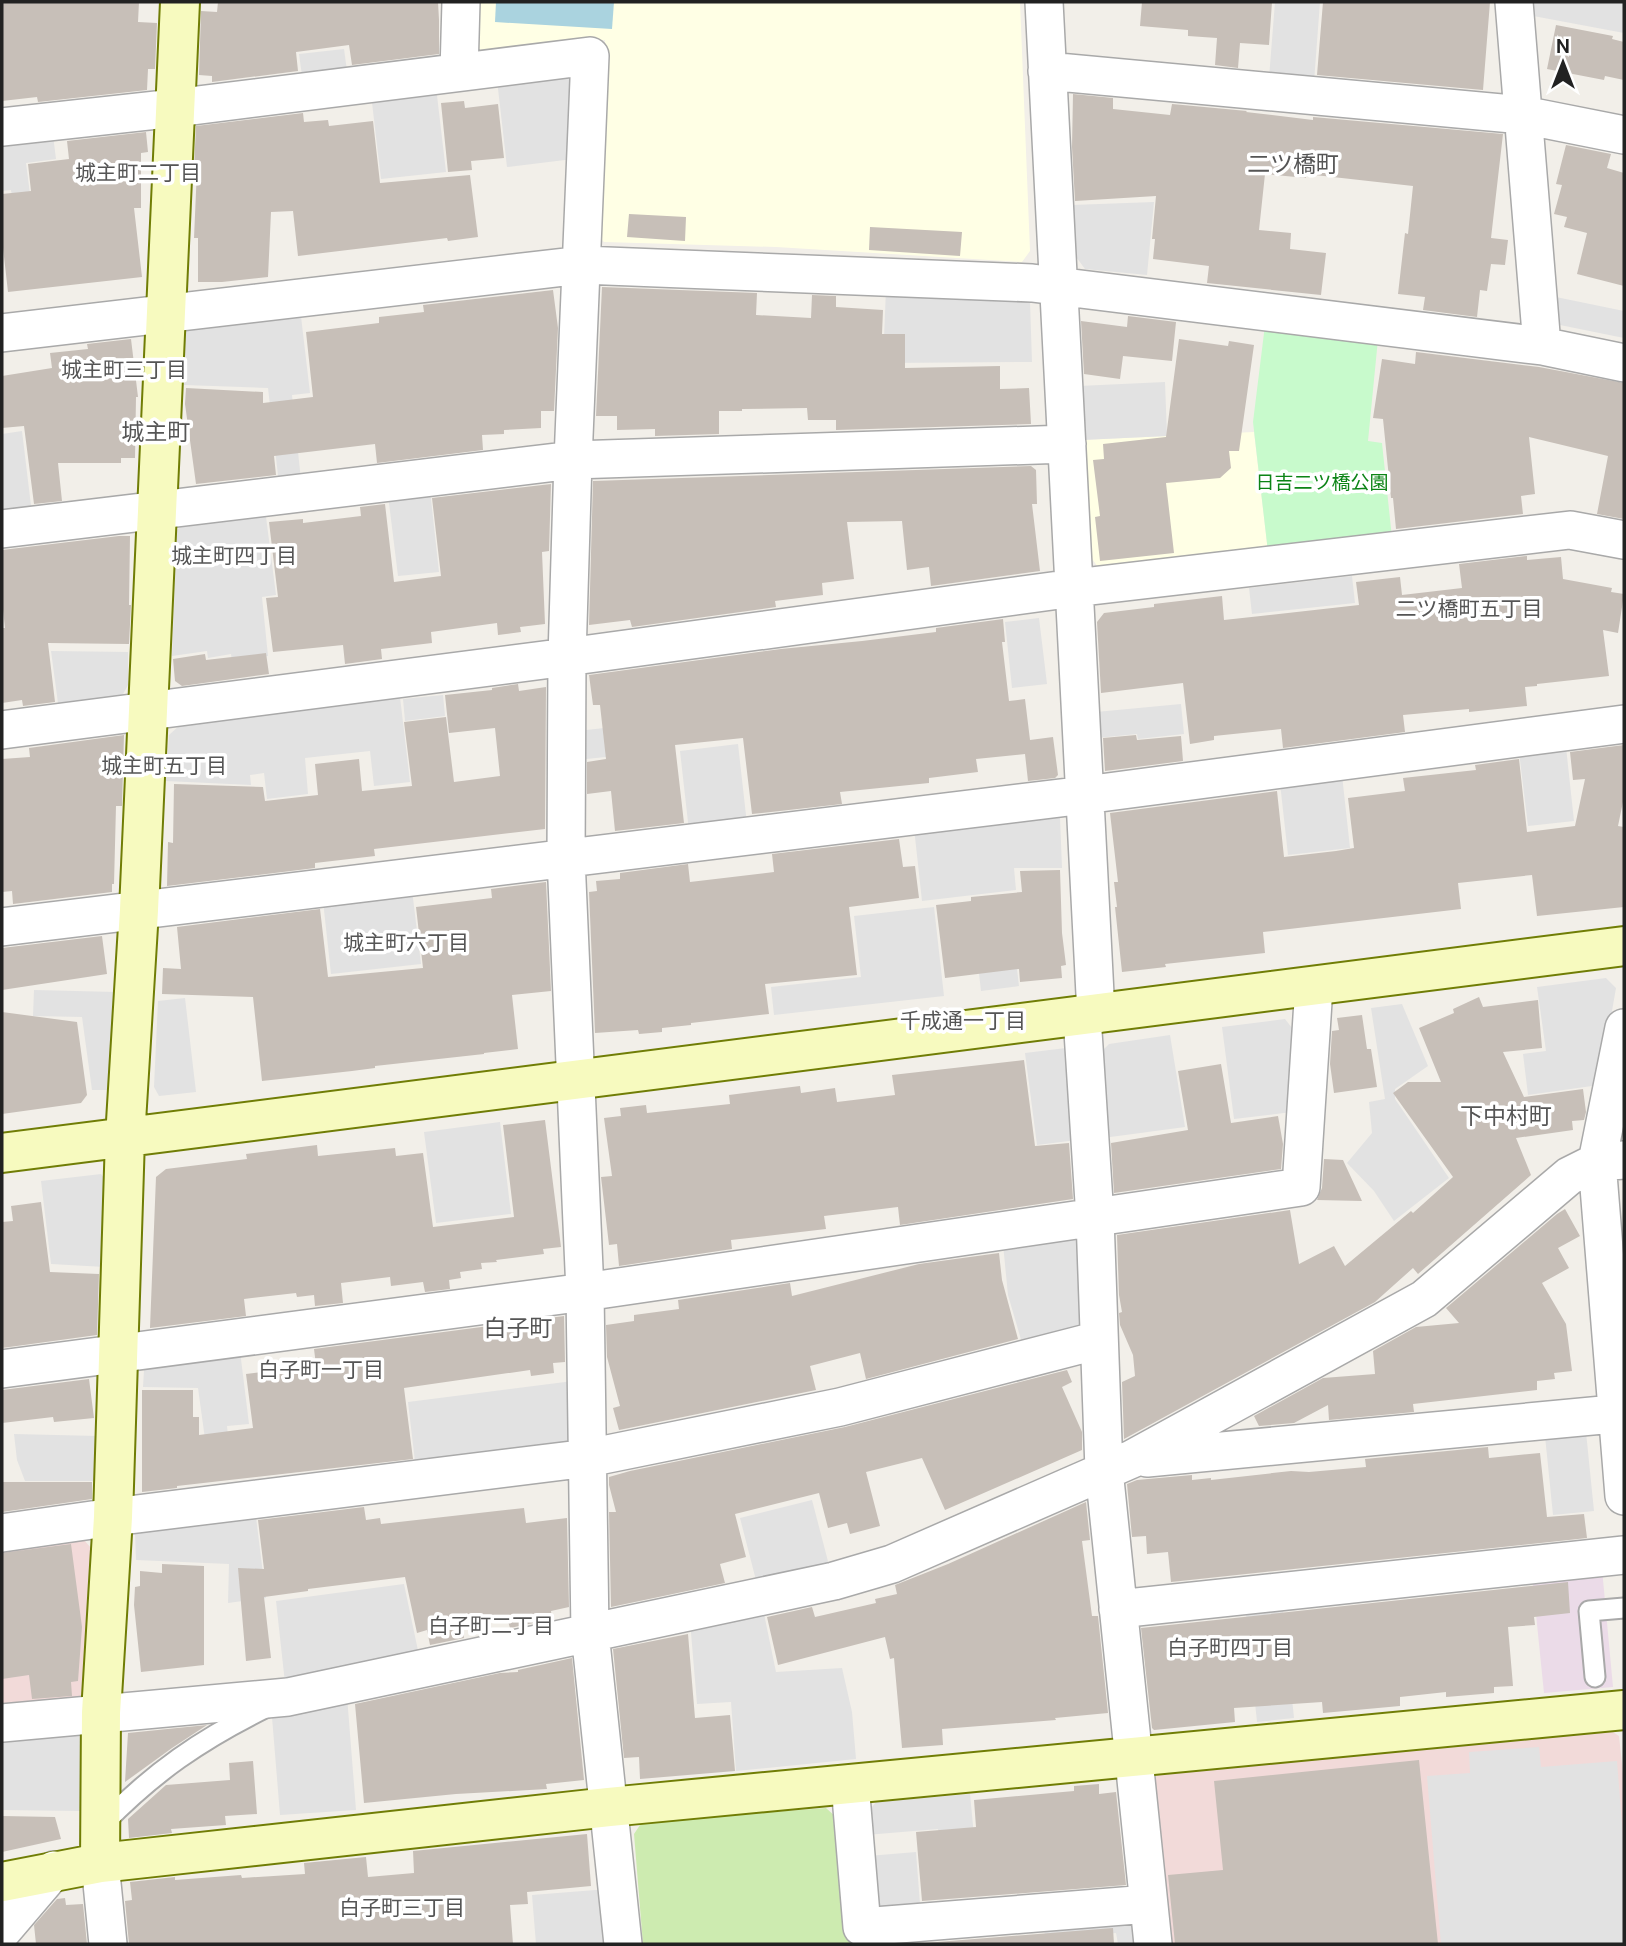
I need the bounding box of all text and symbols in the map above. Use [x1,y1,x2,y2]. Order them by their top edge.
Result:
north arrow [1528,28,1598,98]
text: N [1556,34,1570,59]
district label: 二ツ橋町 [1247,149,1339,179]
district label: 城主町二丁目 [75,159,201,187]
district label: 城主町三丁目 [61,356,187,384]
district label: 城主町 [122,417,191,447]
park label: 日吉二ツ橋公園 [1255,470,1389,495]
district label: 城主町四丁目 [171,542,297,570]
district label: 二ツ橋町五丁目 [1396,595,1543,623]
district label: 城主町五丁目 [101,752,227,780]
district label: 城主町六丁目 [343,929,469,957]
district label: 千成通一丁目 [900,1007,1026,1035]
district label: 下中村町 [1460,1101,1552,1131]
district label: 白子町 [484,1313,553,1343]
district label: 白子町一丁目 [258,1356,384,1384]
district label: 白子町二丁目 [428,1612,554,1640]
district label: 白子町四丁目 [1167,1634,1293,1662]
district label: 白子町三丁目 [339,1894,465,1922]

